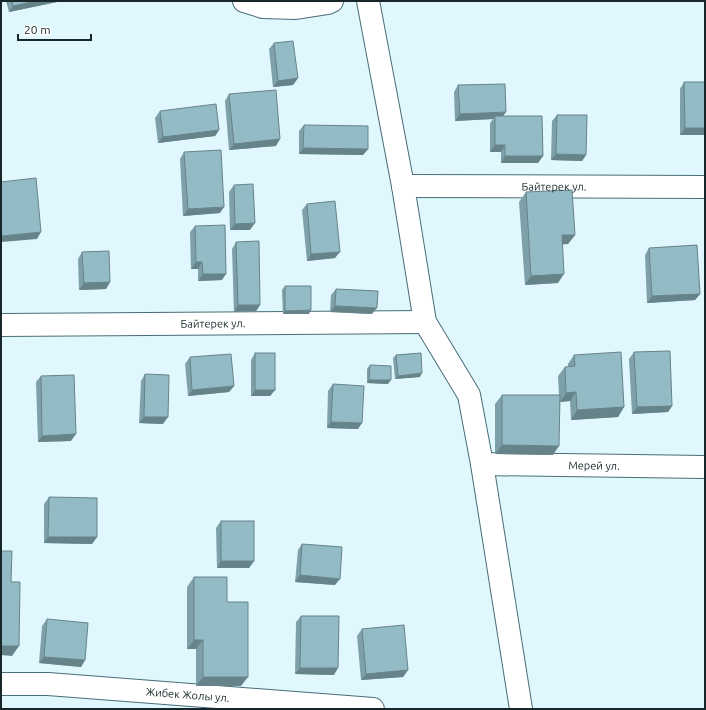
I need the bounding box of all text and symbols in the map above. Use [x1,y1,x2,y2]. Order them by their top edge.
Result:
scale bar [18,16,91,42]
text: 20 m [24,23,51,36]
street label: Байтерек ул. [522,180,586,193]
street label: Байтерек ул. [180,317,245,330]
street label: Мерей ул. [568,459,620,472]
street label: Жибек Жолы ул. [145,686,230,704]

